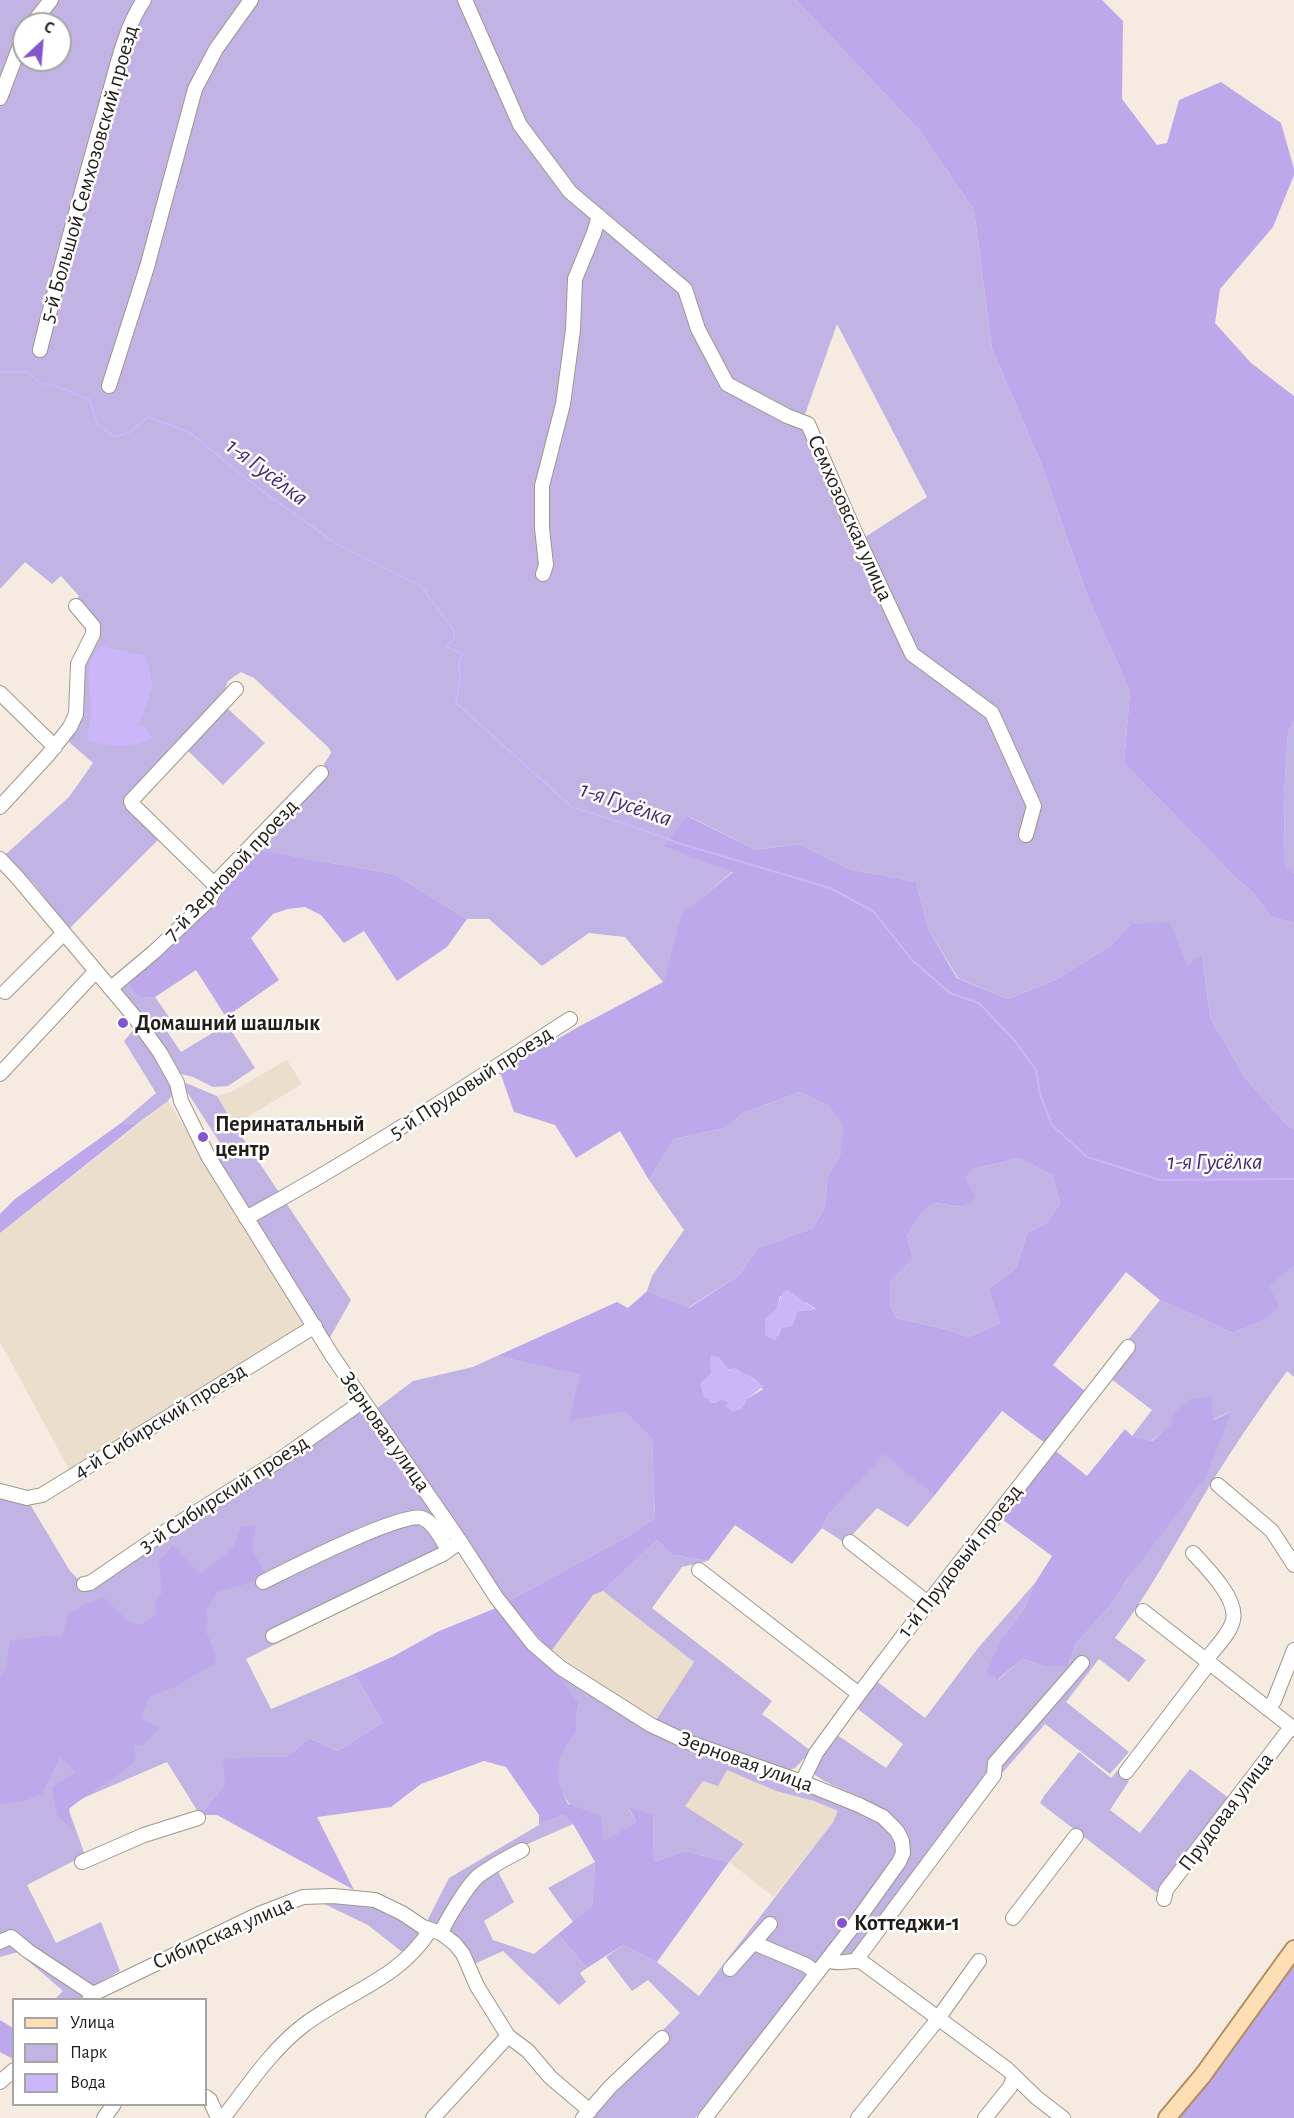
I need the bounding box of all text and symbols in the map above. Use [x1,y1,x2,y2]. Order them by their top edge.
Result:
north arrow [12,12,72,72]
street label: 5-й Большой Семхозовский проезд [34,22,144,326]
street label: Семхозовская улица [801,431,899,605]
water label: 1-я Гусёлка [220,432,314,512]
water label: 1-я Гусёлка [576,775,676,833]
street label: 7-й Зерновой проезд [158,793,304,947]
place label: Домашний шашлык [135,1010,320,1036]
marker: Домашний шашлык [116,1016,130,1030]
street label: 5-й Прудовый проезд [385,1020,557,1146]
place label: Перинатальный центр [215,1111,365,1162]
marker: Перинатальный центр [196,1130,210,1144]
water label: 1-я Гусёлка [1167,1148,1263,1176]
street label: 4-й Сибирский проезд [69,1357,251,1485]
street label: Зерновая улица [334,1367,436,1497]
street label: 3-й Сибирский проезд [134,1429,314,1559]
street label: 1-й Прудовый проезд [892,1479,1028,1643]
street label: Зерновая улица [675,1726,817,1798]
street label: Прудовая улица [1173,1747,1279,1877]
street label: Сибирская улица [148,1890,298,1976]
place label: Коттеджи-1 [854,1910,960,1936]
marker: Коттеджи-1 [835,1916,849,1930]
legend [12,1998,207,2106]
text: Улица [70,2014,115,2032]
text: Парк [70,2044,107,2062]
text: Вода [70,2074,106,2092]

